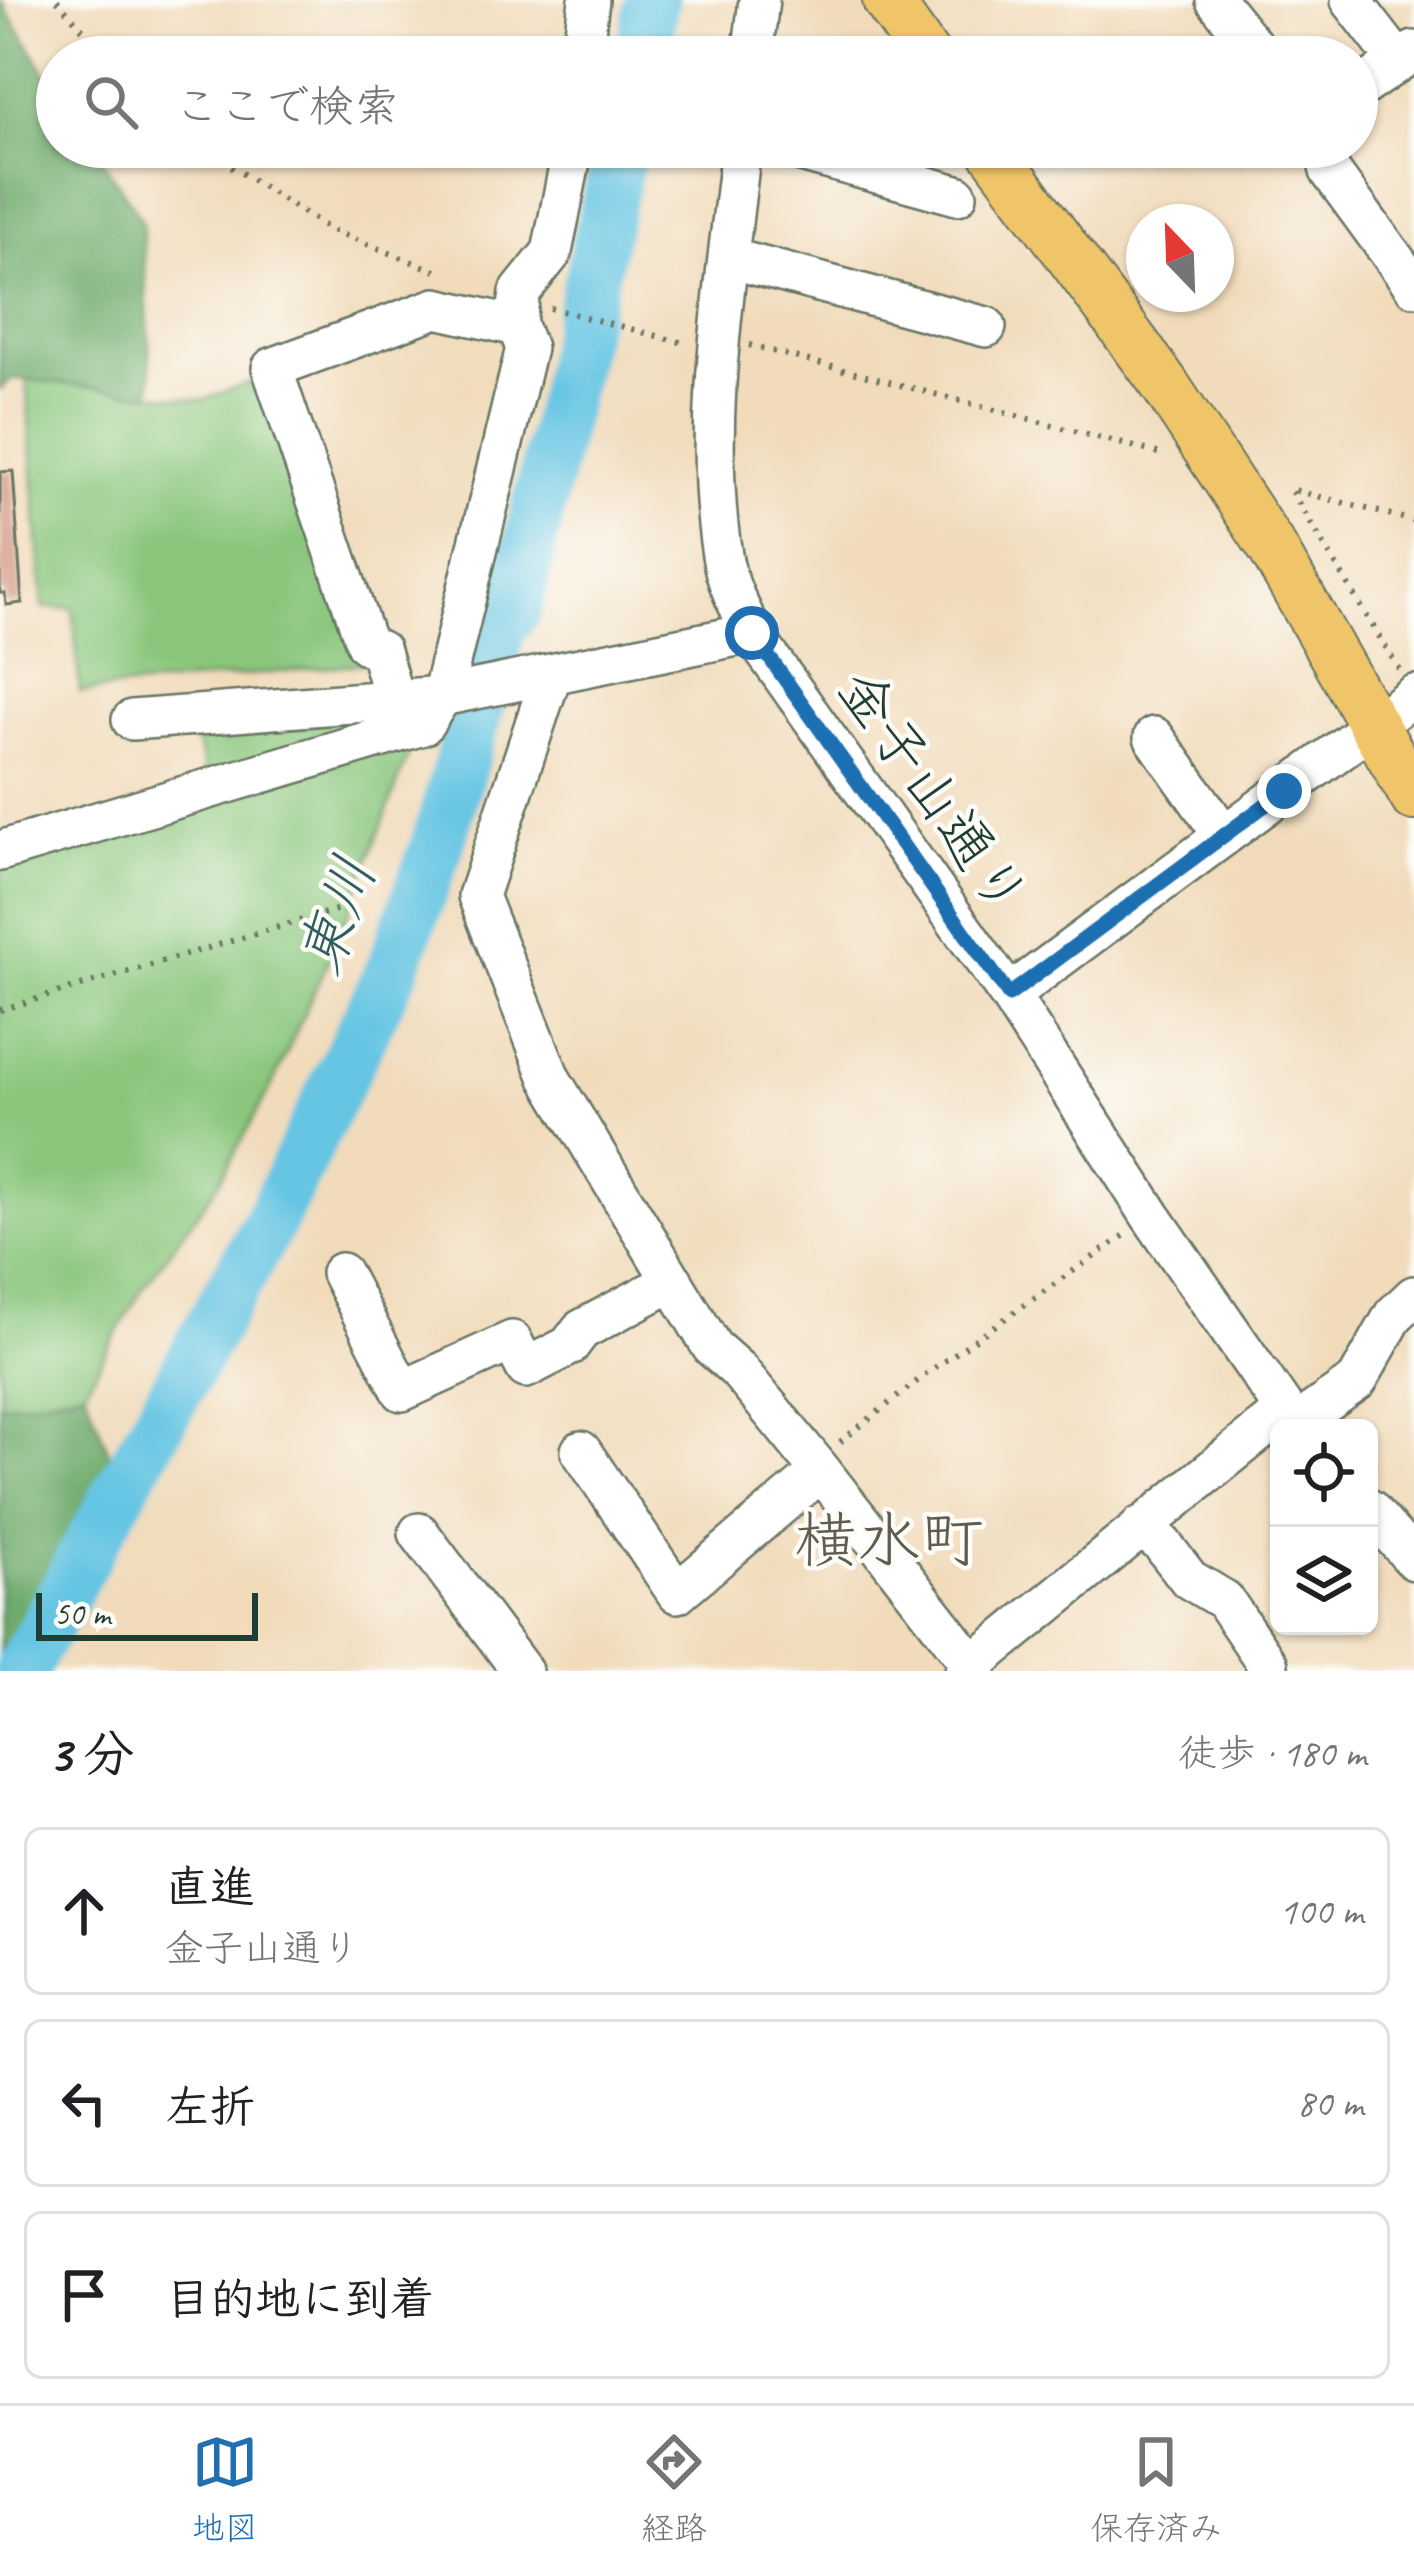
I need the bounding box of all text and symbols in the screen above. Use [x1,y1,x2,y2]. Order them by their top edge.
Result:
search box [36,36,1378,168]
icon: search [78,69,144,135]
text: ここで検索 [174,78,399,135]
north arrow [1126,204,1234,312]
route start [725,606,779,660]
street label: 金子山通り [822,655,1044,930]
route end [1257,764,1311,818]
water label: 東川 [281,846,393,985]
map controls [1270,1419,1378,1635]
button: locate [1270,1419,1378,1527]
district label: 横水町 [795,1501,984,1580]
button: layers [1270,1527,1378,1635]
scale bar [36,1587,258,1640]
text: 50 m [54,1593,110,1635]
text: 3 分 [48,1722,134,1786]
text: 徒歩 · 180 m [1178,1729,1366,1778]
text: 直進 [165,1859,255,1916]
icon: ahead [51,1878,117,1944]
text: 100 m [1279,1887,1363,1936]
text: 金子山通り [165,1924,360,1973]
icon: left [51,2070,117,2136]
text: 左折 [165,2079,255,2136]
text: 80 m [1297,2079,1363,2128]
icon: arrive [51,2262,117,2328]
text: 目的地に到着 [165,2271,435,2328]
tab: 地図 [192,2429,258,2549]
tab: 経路 [641,2429,707,2549]
tab: 保存済み [1090,2429,1222,2549]

